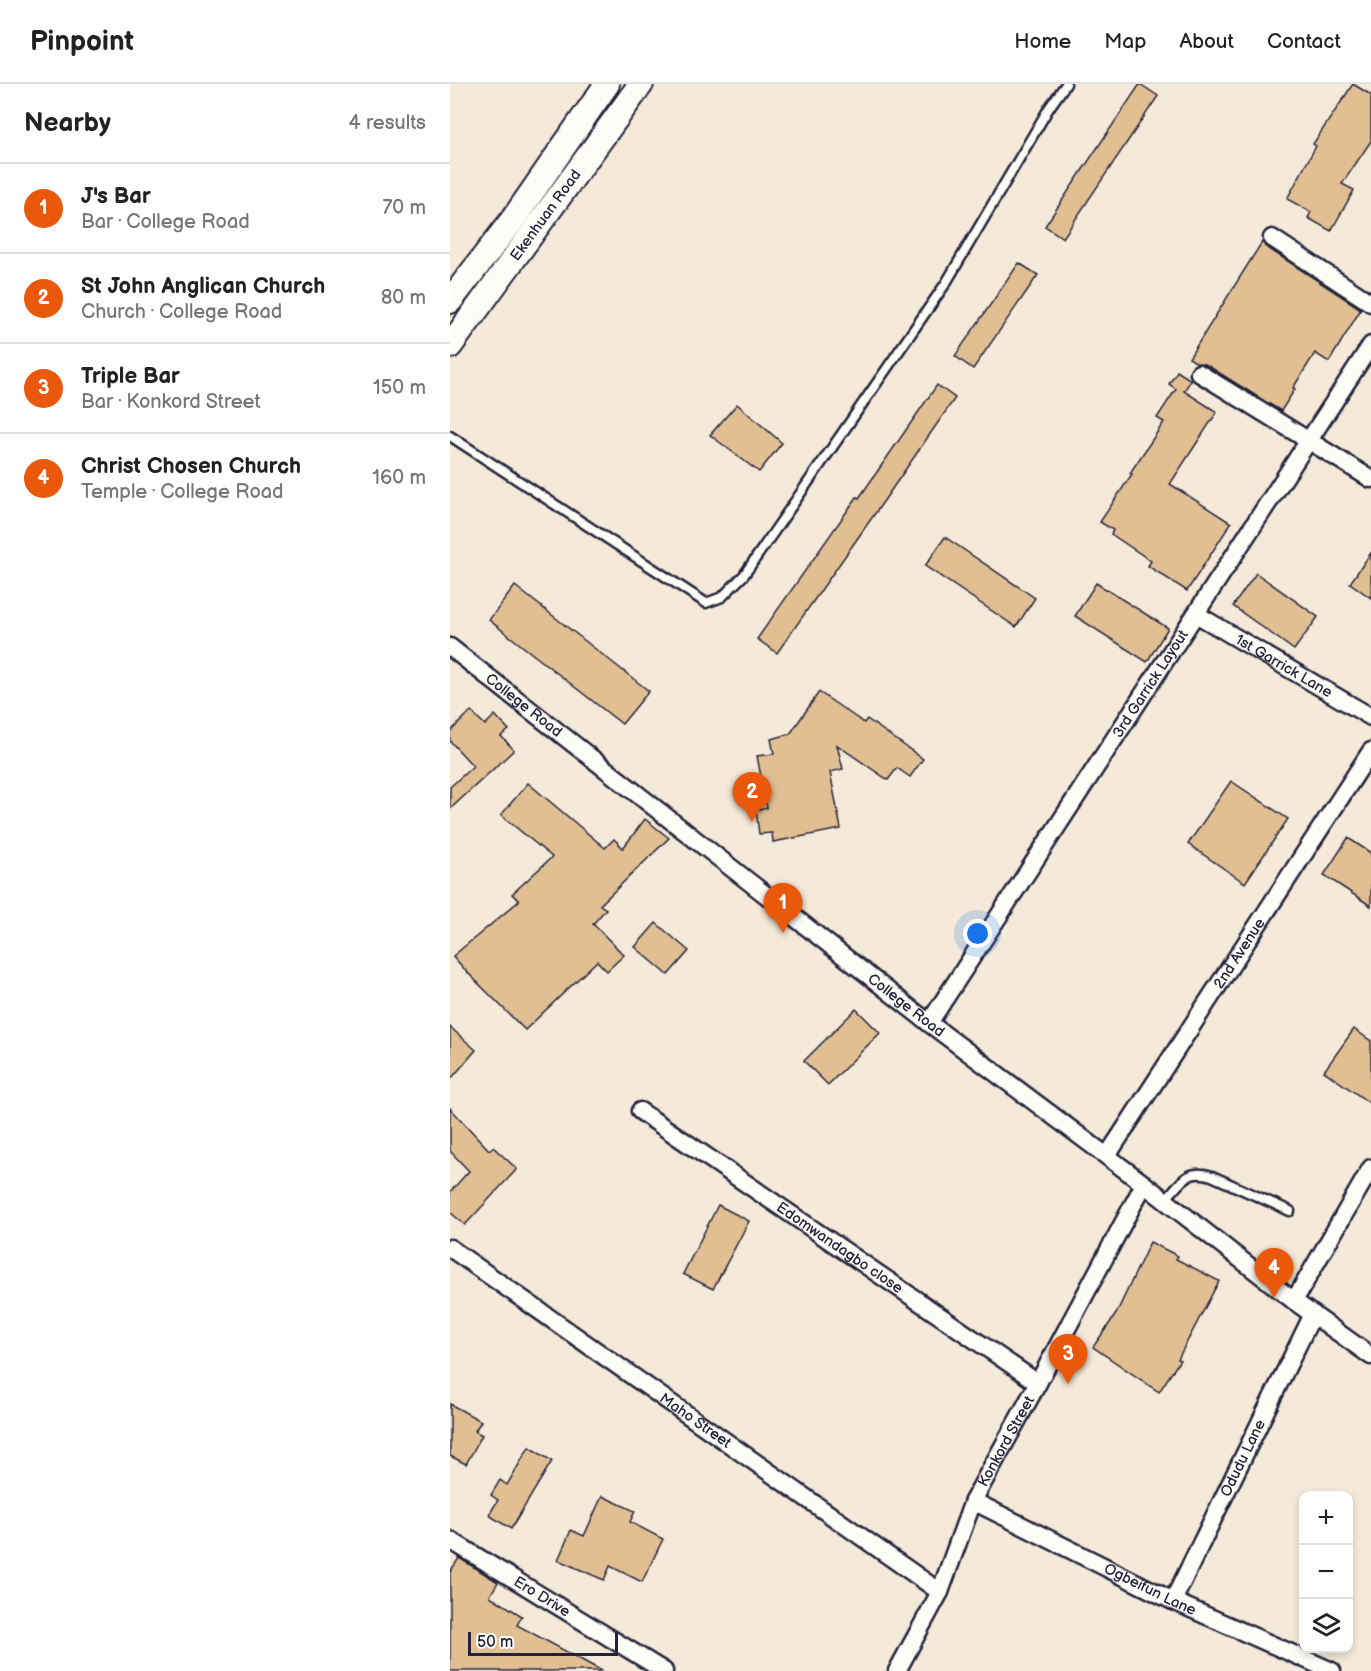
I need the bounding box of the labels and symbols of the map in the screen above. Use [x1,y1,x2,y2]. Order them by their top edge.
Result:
street label: Ekenhuan Road [506,166,585,264]
street label: 3rd Garrick Layout [1108,626,1192,741]
street label: 1st Garrick Lane [1232,630,1336,702]
street label: College Road [482,669,566,741]
pin: 2 [732,772,772,822]
pin: 1 [764,884,802,933]
street label: 2nd Avenue [1209,914,1269,992]
your location [963,919,992,948]
street label: College Road [864,969,949,1041]
street label: Edomwandagbo close [773,1198,907,1298]
pin: 4 [1254,1248,1294,1298]
pin: 3 [1048,1334,1088,1384]
street label: Maho Street [656,1389,735,1452]
street label: Konkord Street [973,1392,1039,1490]
street label: Odudu Lane [1216,1416,1270,1500]
street label: Ogbeifun Lane [1101,1559,1199,1620]
street label: Ero Drive [510,1572,574,1621]
scale bar [468,1629,618,1656]

